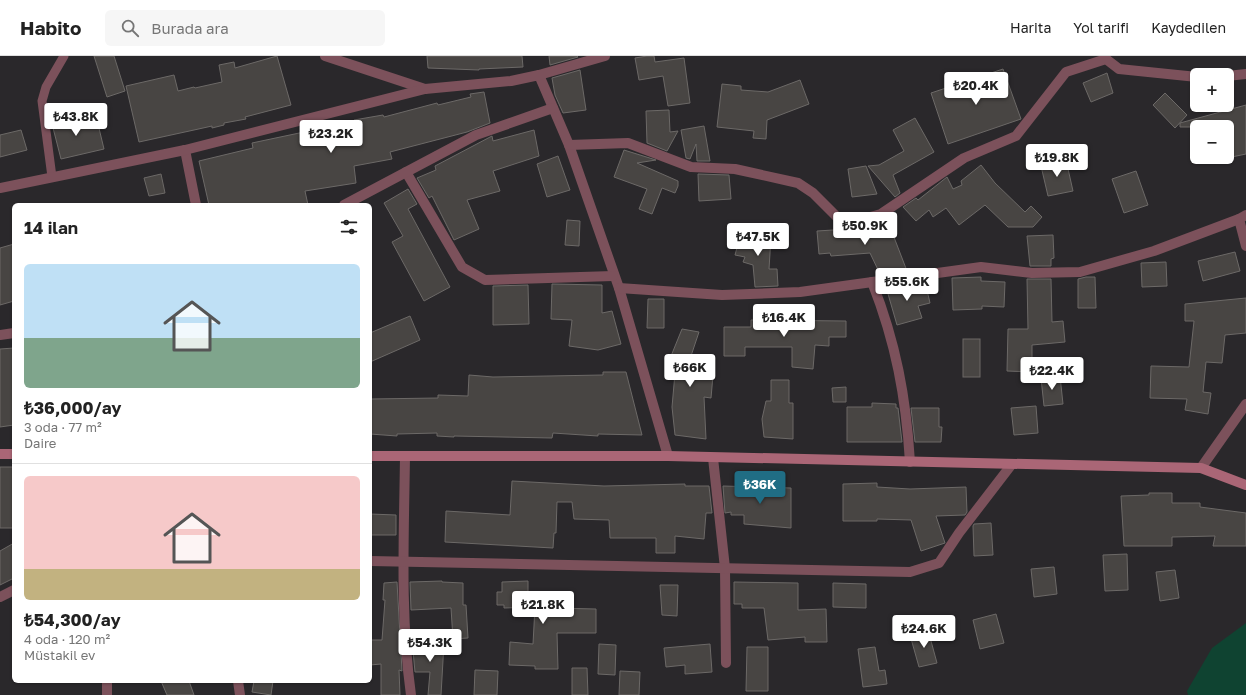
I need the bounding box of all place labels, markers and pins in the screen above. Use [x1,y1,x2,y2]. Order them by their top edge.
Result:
pin: ₺20.4K [943,72,1009,106]
pin: ₺43.8K [43,103,109,137]
pin: ₺23.2K [298,120,364,154]
pin: ₺19.8K [1024,144,1090,178]
pin: ₺50.9K [832,212,898,246]
pin: ₺47.5K [725,223,791,257]
pin: ₺55.6K [874,268,940,302]
pin: ₺16.4K [751,304,817,338]
pin: ₺66K [666,354,714,388]
pin: ₺22.4K [1019,357,1085,391]
pin: ₺36K [736,471,784,505]
pin: ₺21.8K [510,591,576,625]
pin: ₺24.6K [891,615,957,649]
pin: ₺54.3K [397,629,463,663]

